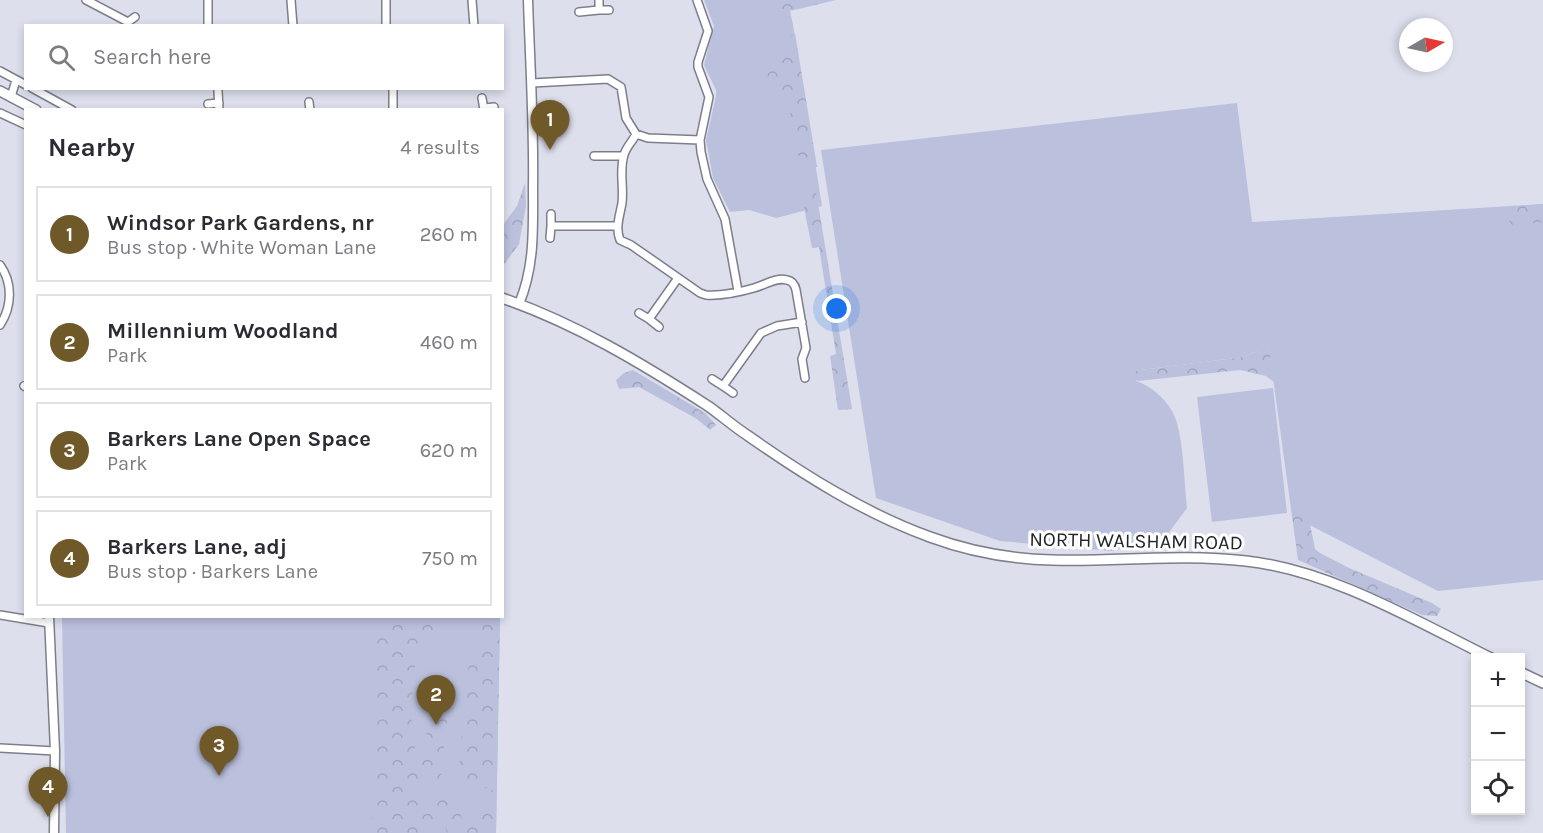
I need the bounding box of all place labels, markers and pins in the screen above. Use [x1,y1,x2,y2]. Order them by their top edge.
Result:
pin: 1 [530,100,570,150]
pin: 2 [416,676,456,725]
pin: 3 [200,726,238,776]
pin: 4 [28,768,68,817]

